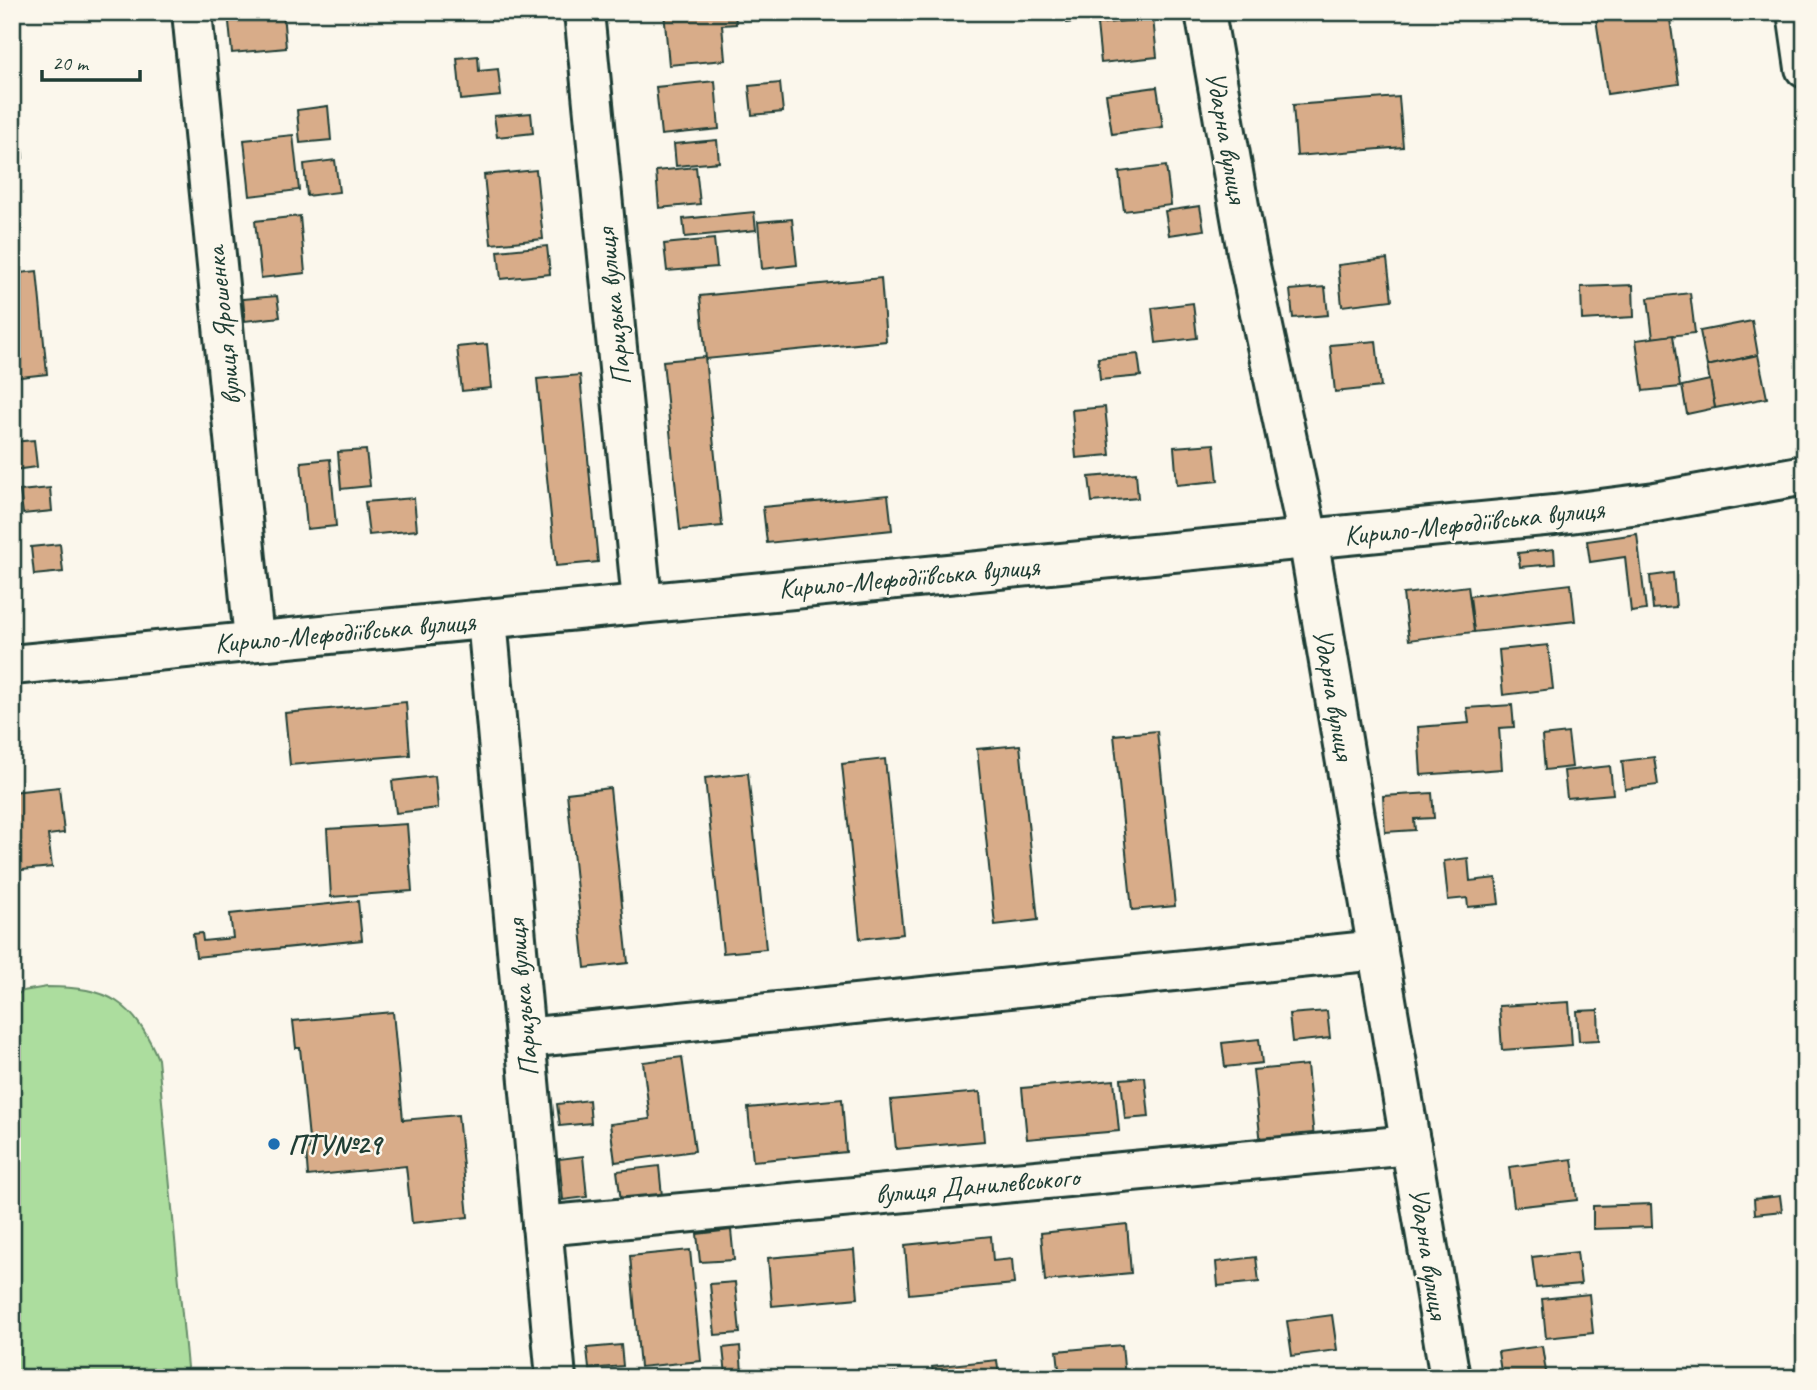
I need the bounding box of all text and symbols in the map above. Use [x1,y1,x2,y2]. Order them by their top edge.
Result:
scale bar [42,38,140,82]
text: 20 m [52,50,90,76]
street label: Ударна вулиця [1198,69,1256,208]
street label: Паризька вулиця [587,224,639,387]
street label: вулиця Ярошенка [197,242,249,407]
street label: Кирило-Мефодіївська вулиця [1342,491,1607,553]
street label: Кирило-Мефодіївська вулиця [777,548,1042,606]
street label: Кирило-Мефодіївська вулиця [213,603,478,661]
street label: Ударна вулиця [1305,626,1363,765]
street label: Паризька вулиця [497,916,546,1078]
place label: ПТУ№29 [288,1127,385,1162]
marker: ПТУ№29 [266,1136,282,1152]
street label: вулиця Данилевського [874,1158,1084,1211]
street label: Ударна вулиця [1401,1185,1457,1324]

